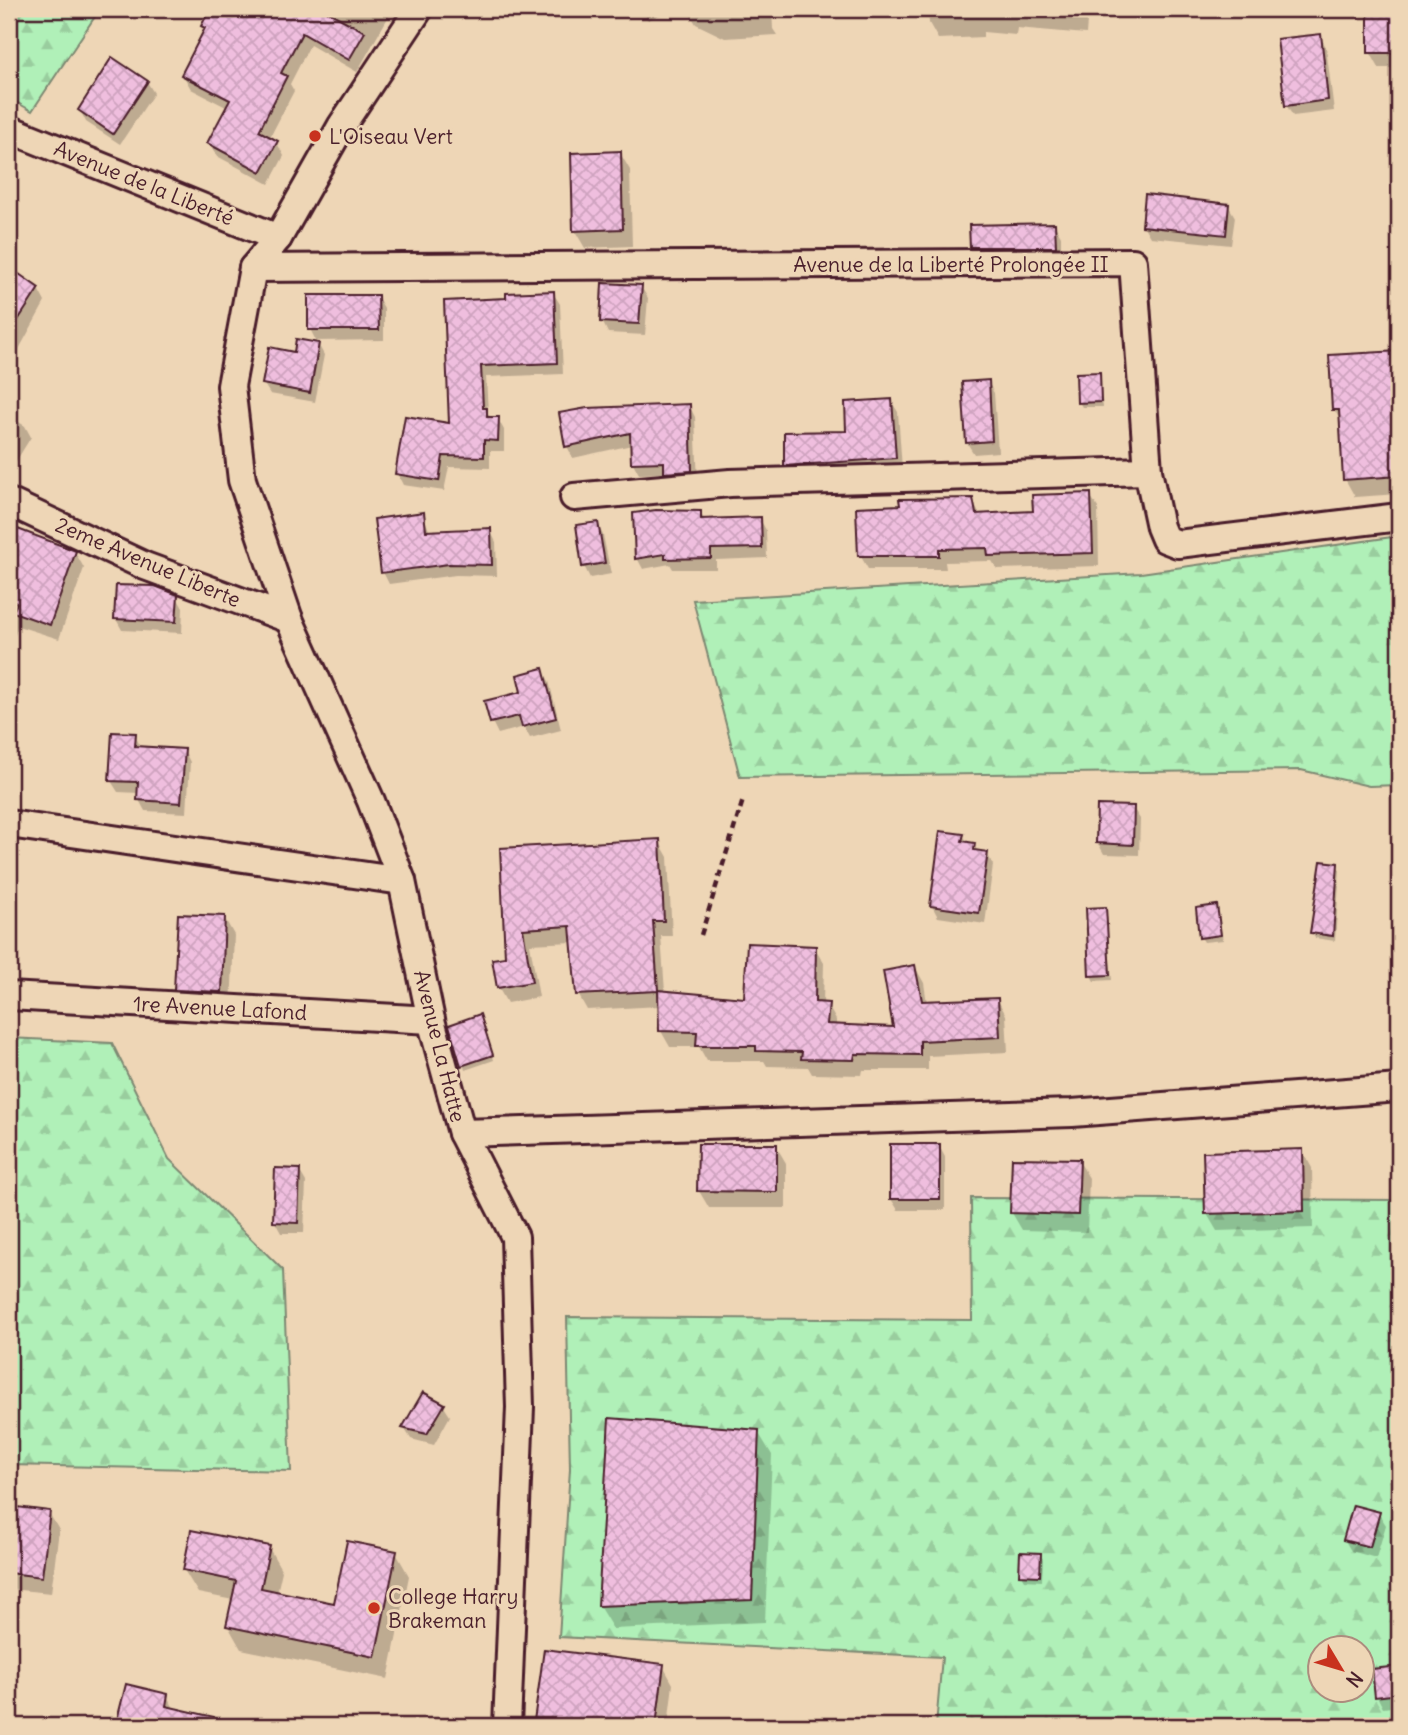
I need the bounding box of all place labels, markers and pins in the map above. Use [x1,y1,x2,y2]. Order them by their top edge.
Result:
place label: L'Oiseau Vert [329,123,453,150]
marker: L'Oiseau Vert [307,128,323,144]
place label: College Harry Brakeman [388,1583,518,1634]
marker: College Harry Brakeman [366,1600,382,1616]

